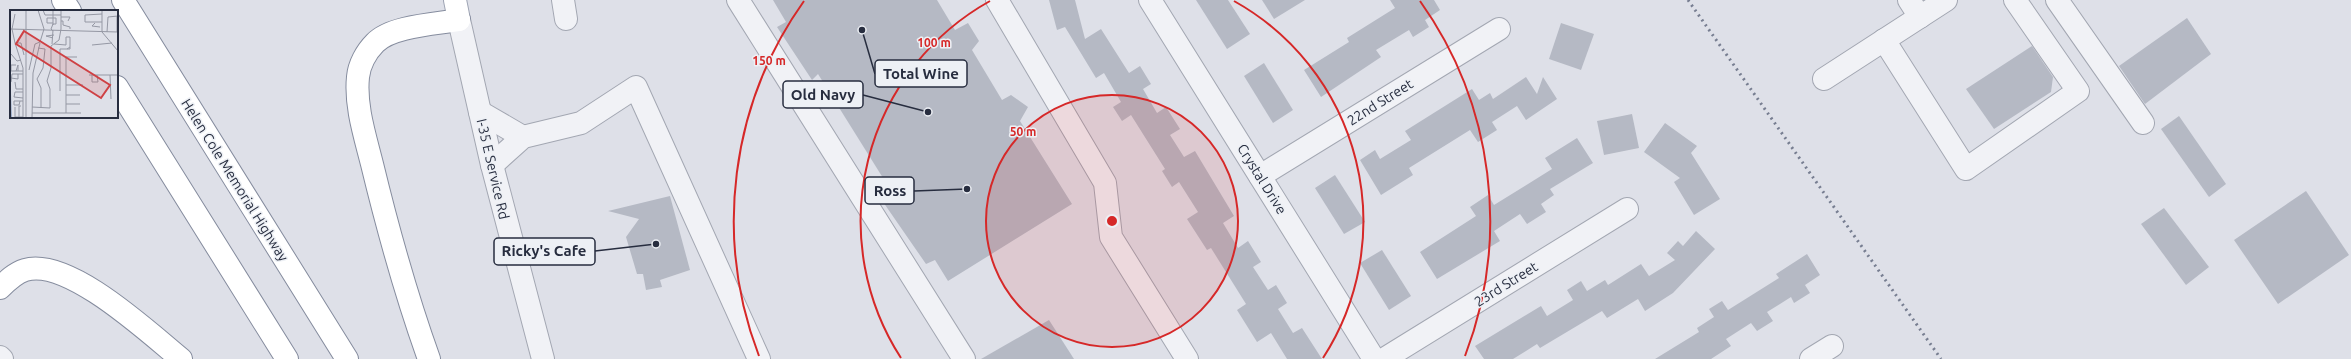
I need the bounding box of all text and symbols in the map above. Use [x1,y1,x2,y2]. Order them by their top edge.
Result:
inset map [10,10,118,118]
text: 100 m [917,36,951,49]
text: 150 m [752,54,786,67]
callout: Total Wine [875,60,967,87]
text: Total Wine [883,65,959,82]
street label: 22nd Street [1344,75,1416,128]
callout: Old Navy [783,81,863,108]
text: Old Navy [791,86,855,103]
street label: Helen Cole Memorial Highway [178,96,292,264]
street label: I-35 E Service Rd [474,117,512,221]
text: 50 m [1010,125,1036,138]
street label: Crystal Drive [1234,141,1290,217]
callout: Ross [865,177,914,204]
text: Ross [874,182,906,199]
centre of rings [1105,214,1119,228]
callout: Ricky's Cafe [494,238,595,265]
text: Ricky's Cafe [502,242,586,259]
street label: 23rd Street [1471,258,1541,310]

